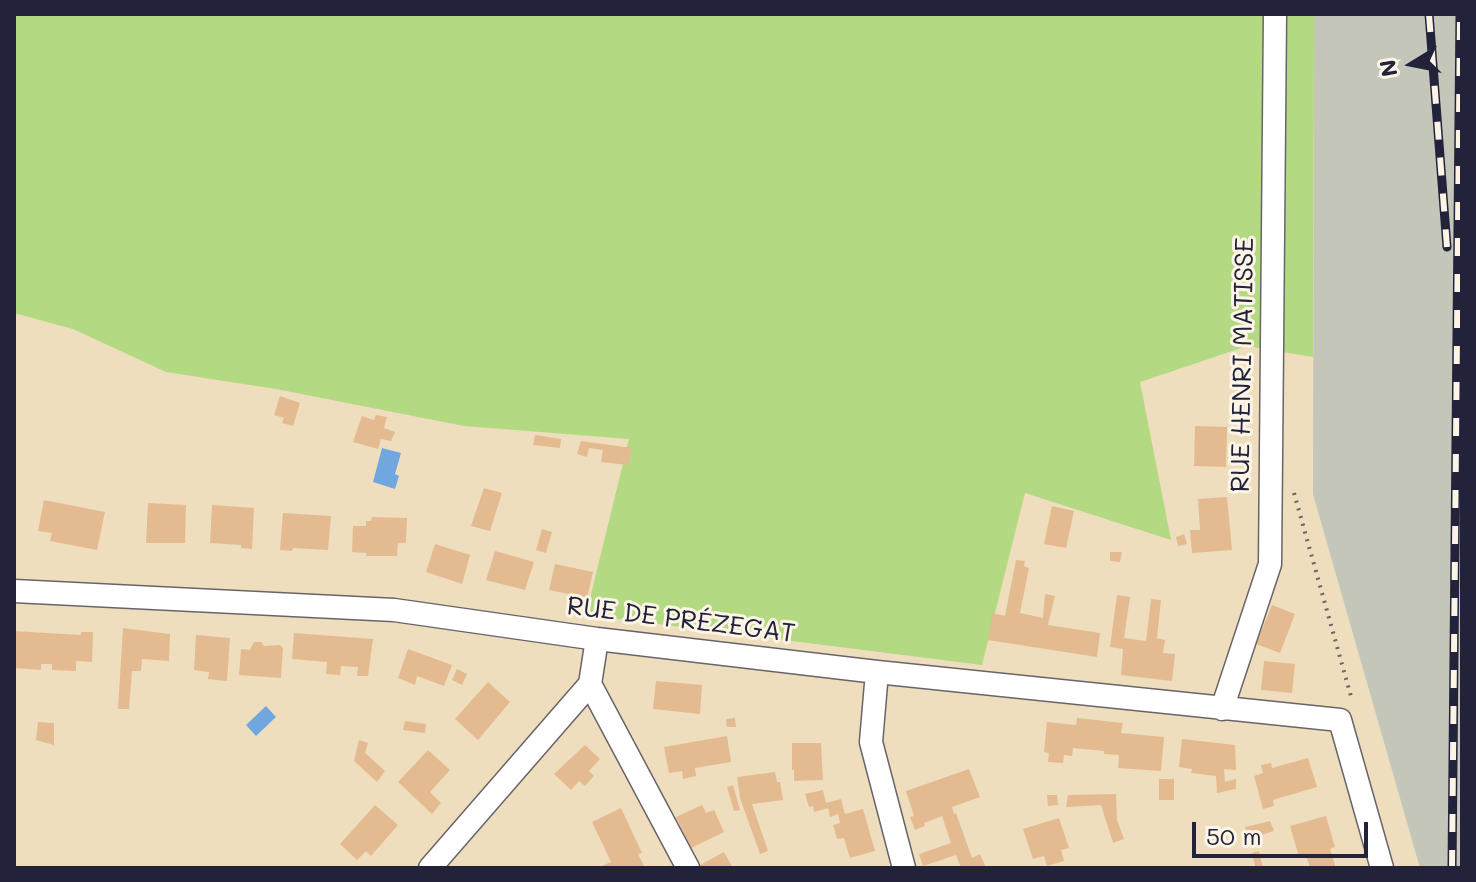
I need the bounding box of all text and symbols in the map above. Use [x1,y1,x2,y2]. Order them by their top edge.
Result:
north arrow [1372,24,1452,104]
text: N [1372,58,1404,79]
street label: RUE HENRI MATISSE [1225,237,1261,493]
street label: RUE DE PRÉZEGAT [565,591,797,649]
scale bar [1196,806,1372,856]
text: 50 m [1206,820,1262,851]

